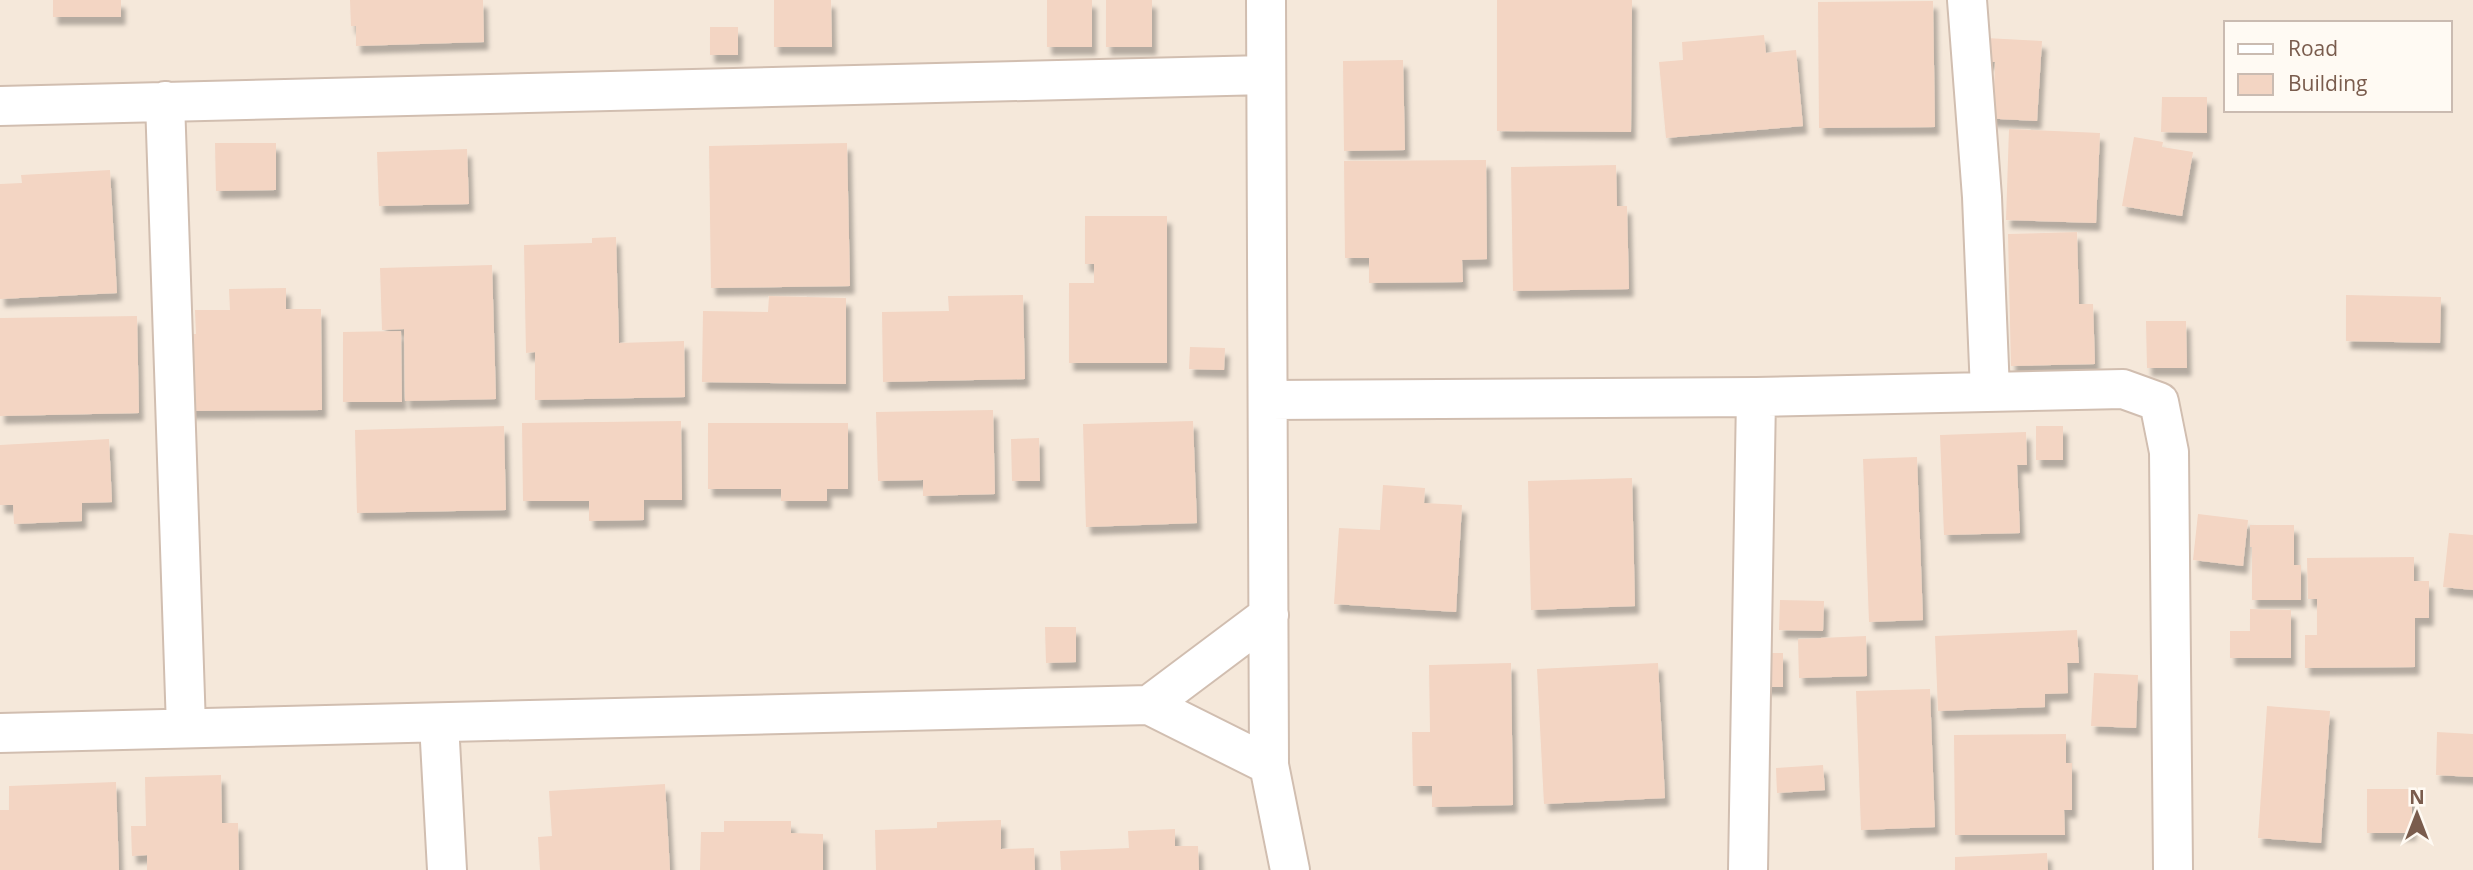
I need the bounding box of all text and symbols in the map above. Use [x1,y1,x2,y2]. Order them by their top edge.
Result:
legend [2224,21,2452,112]
text: Road [2288,34,2338,62]
text: Building [2288,69,2367,97]
north arrow [2382,779,2452,849]
text: N [2409,784,2425,810]

